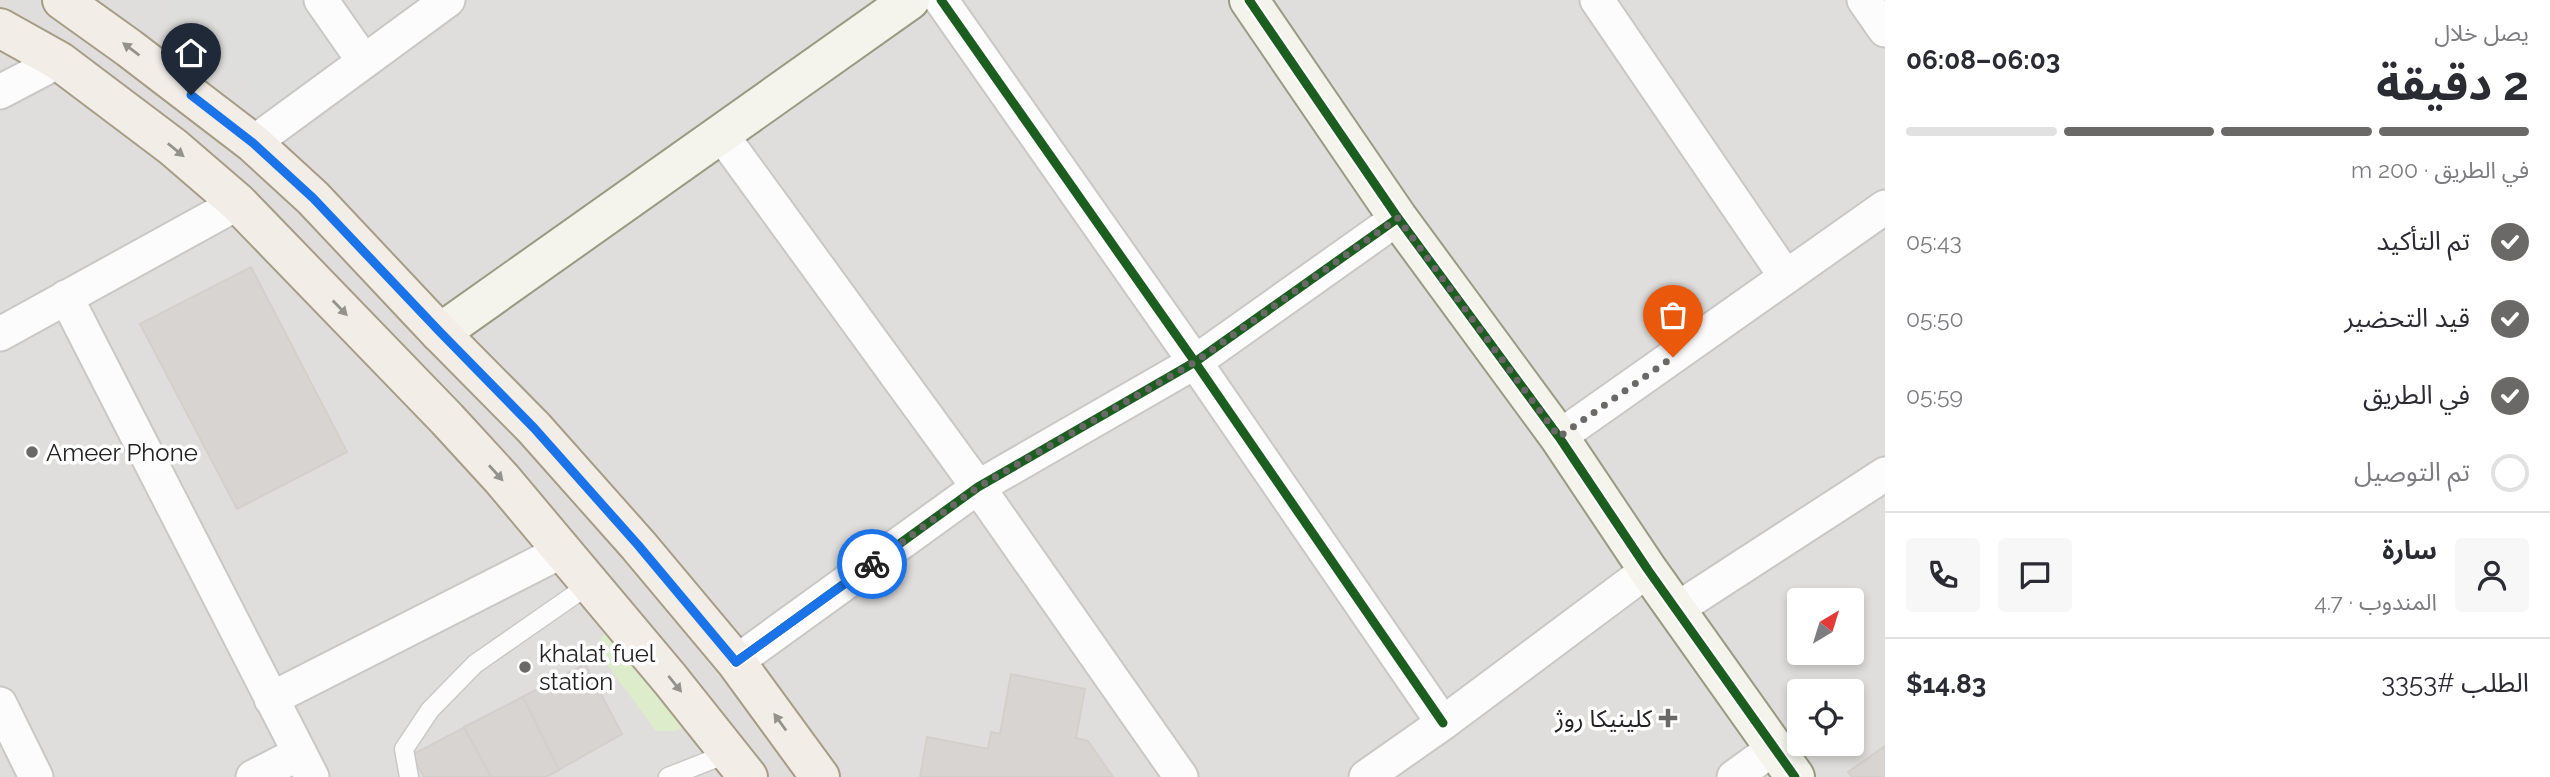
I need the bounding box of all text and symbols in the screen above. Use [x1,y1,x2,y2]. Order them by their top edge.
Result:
text: يصل خلال [2434,19,2529,46]
pin [161,23,221,95]
icon: home [172,34,210,72]
one-way arrow [122,42,140,57]
text: 06:03–06:08 [1906,45,2060,75]
text: 2 دقيقة [2376,57,2529,111]
one-way arrow [167,143,185,158]
text: في الطريق · 200 m [2351,156,2529,183]
icon: check [2491,223,2529,261]
text: تم التأكيد [2377,226,2470,256]
text: 05:43 [1906,228,1962,255]
pin [1643,285,1703,357]
icon: bag [1654,296,1692,334]
one-way arrow [331,300,348,317]
icon: check [2491,300,2529,338]
text: قيد التحضير [2344,303,2470,333]
text: 05:50 [1906,305,1964,332]
icon: check [2491,377,2529,415]
text: في الطريق [2363,380,2470,410]
text: 05:59 [1906,382,1963,409]
place label: Ameer Phone [46,438,198,467]
marker: Ameer Phone [24,444,40,460]
text: تم التوصيل [2354,457,2470,487]
one-way arrow [488,464,504,482]
courier [837,529,907,599]
text: سارة [2382,535,2437,565]
button: phone [1906,538,1980,612]
button: chat [1998,538,2072,612]
button: person [2455,538,2529,612]
icon: bike [853,545,891,583]
north arrow [1787,588,1864,665]
map controls [1787,588,1864,756]
text: المندوب · 4.7 [2314,588,2437,615]
place label: khalat fuel station [539,639,656,696]
marker: khalat fuel station [517,659,533,675]
text: الطلب #3353 [2381,668,2529,698]
text: $14.83 [1906,669,1986,699]
one-way arrow [667,676,682,693]
button: locate [1787,679,1864,756]
place label: كلينيكا روژ [1554,704,1653,733]
marker: كلينيكا روژ [1658,708,1678,728]
one-way arrow [773,713,787,731]

